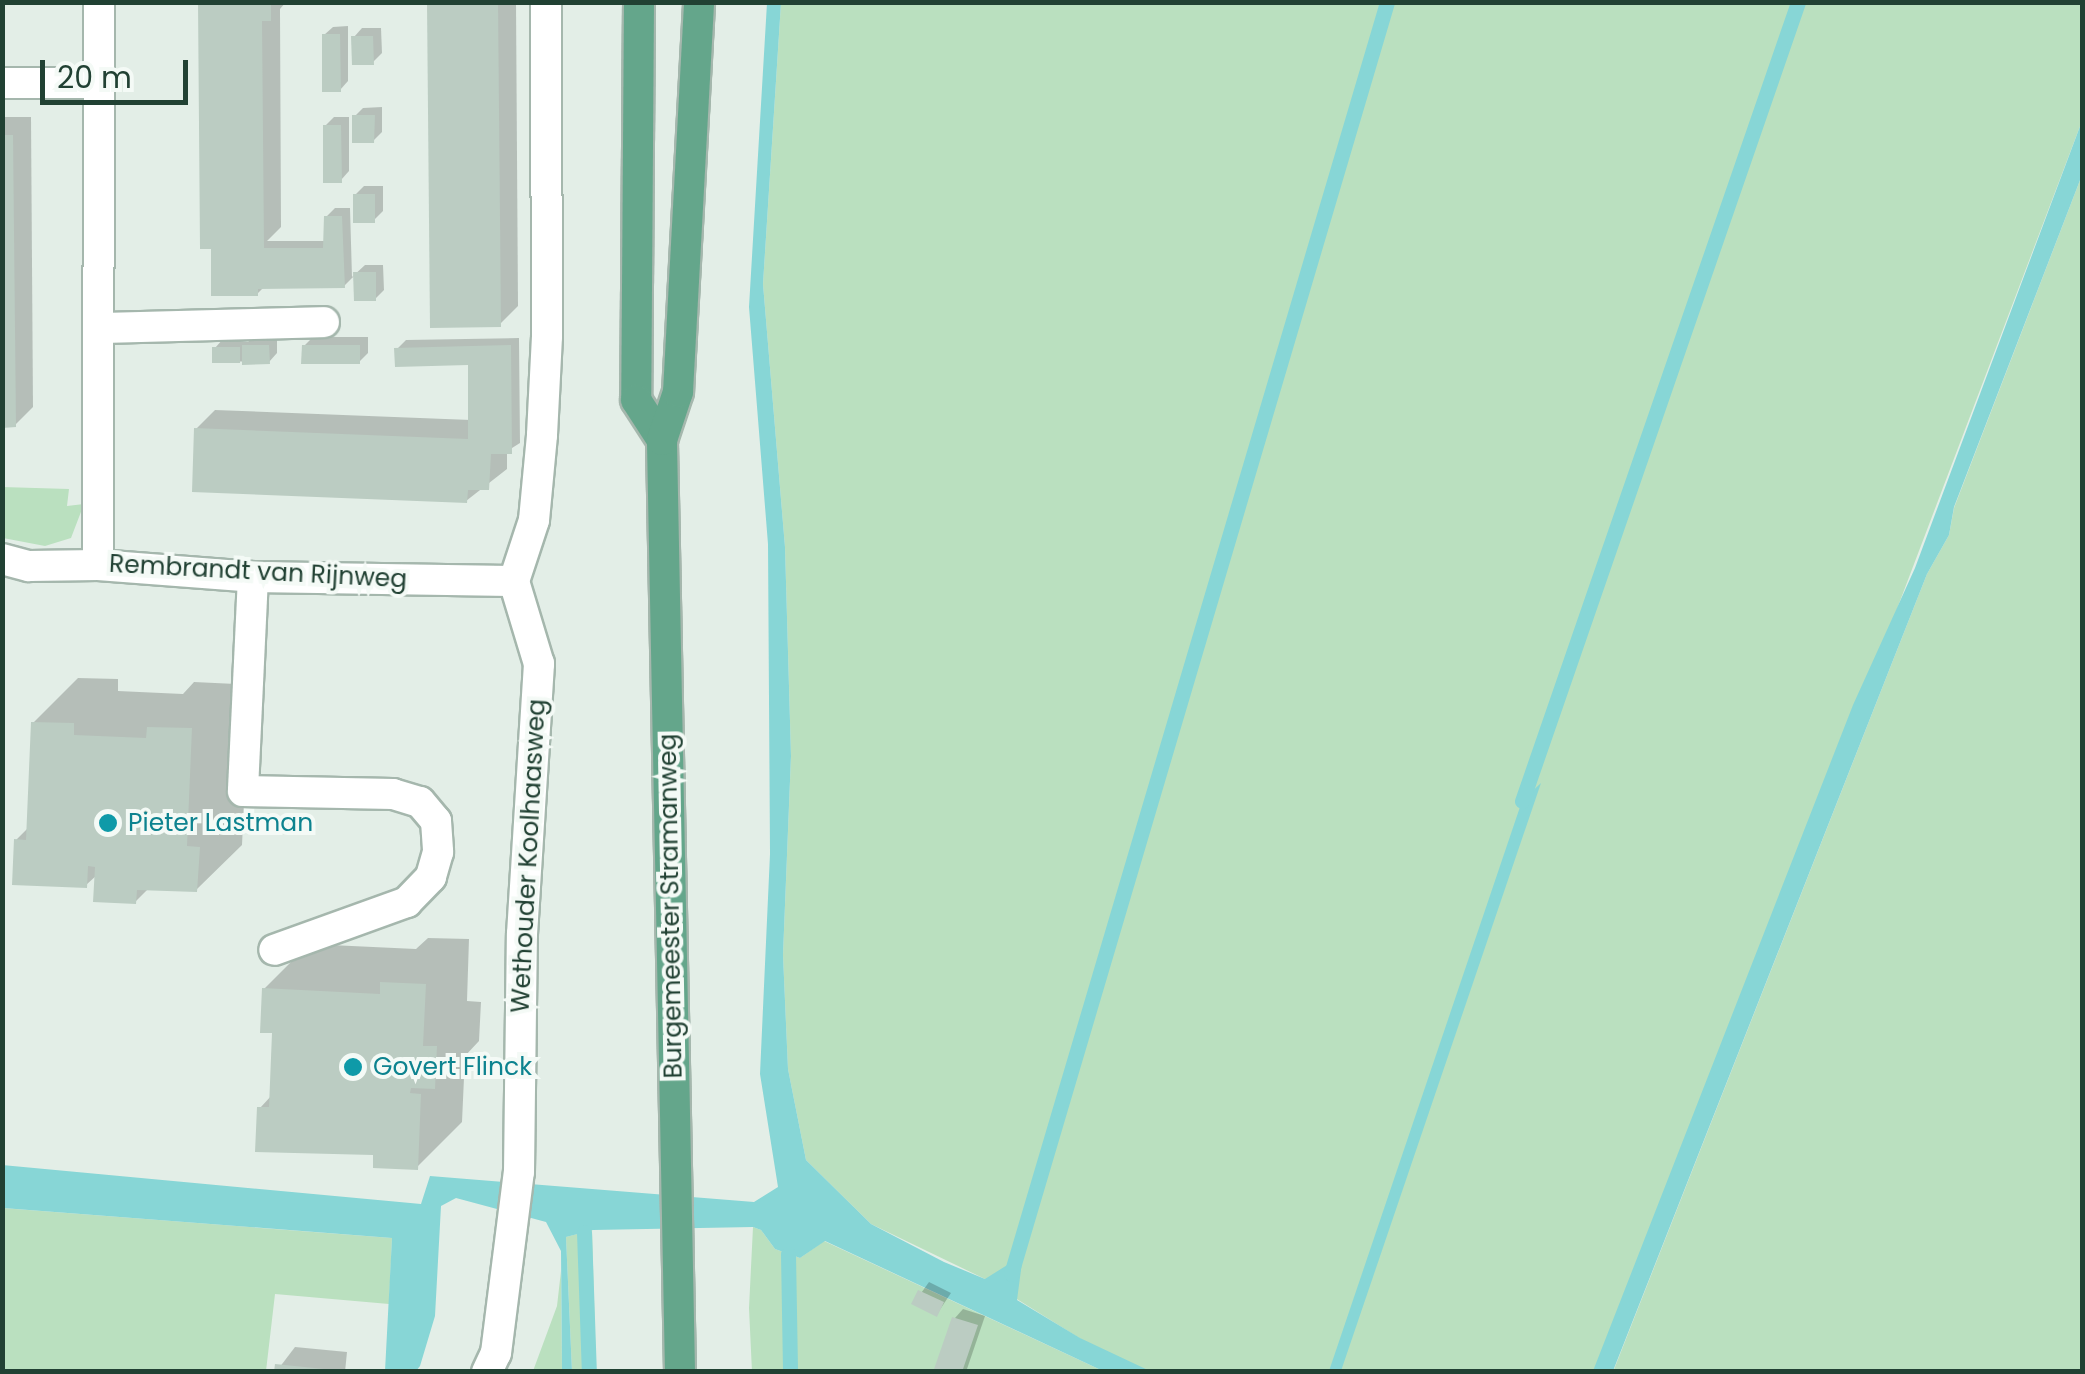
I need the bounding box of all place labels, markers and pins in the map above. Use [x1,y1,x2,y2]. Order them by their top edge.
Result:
place label: Pieter Lastman [128,808,313,838]
marker: Pieter Lastman [97,812,119,834]
place label: Govert Flinck [373,1052,532,1082]
marker: Govert Flinck [342,1056,364,1078]

